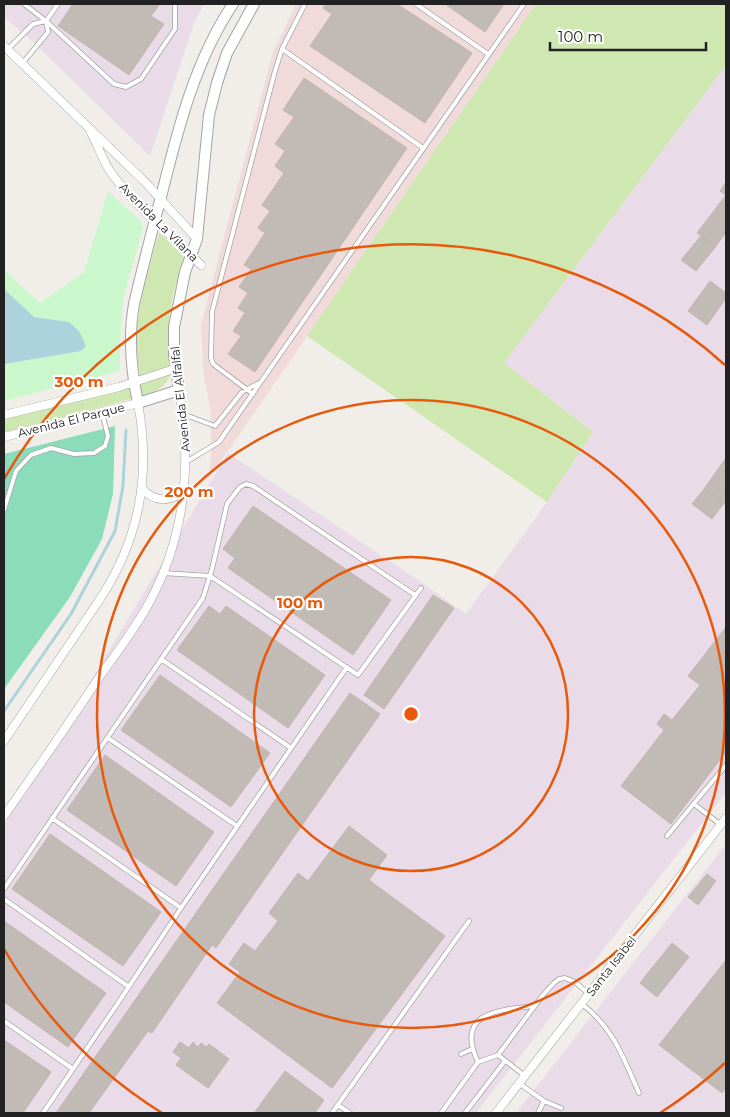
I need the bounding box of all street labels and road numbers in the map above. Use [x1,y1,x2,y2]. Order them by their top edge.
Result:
street label: Avenida La Vilana [116,179,202,265]
street label: Avenida El Alfalfal [167,345,193,453]
street label: Avenida El Parque [16,399,126,441]
street label: Santa Isabel [583,933,639,999]

